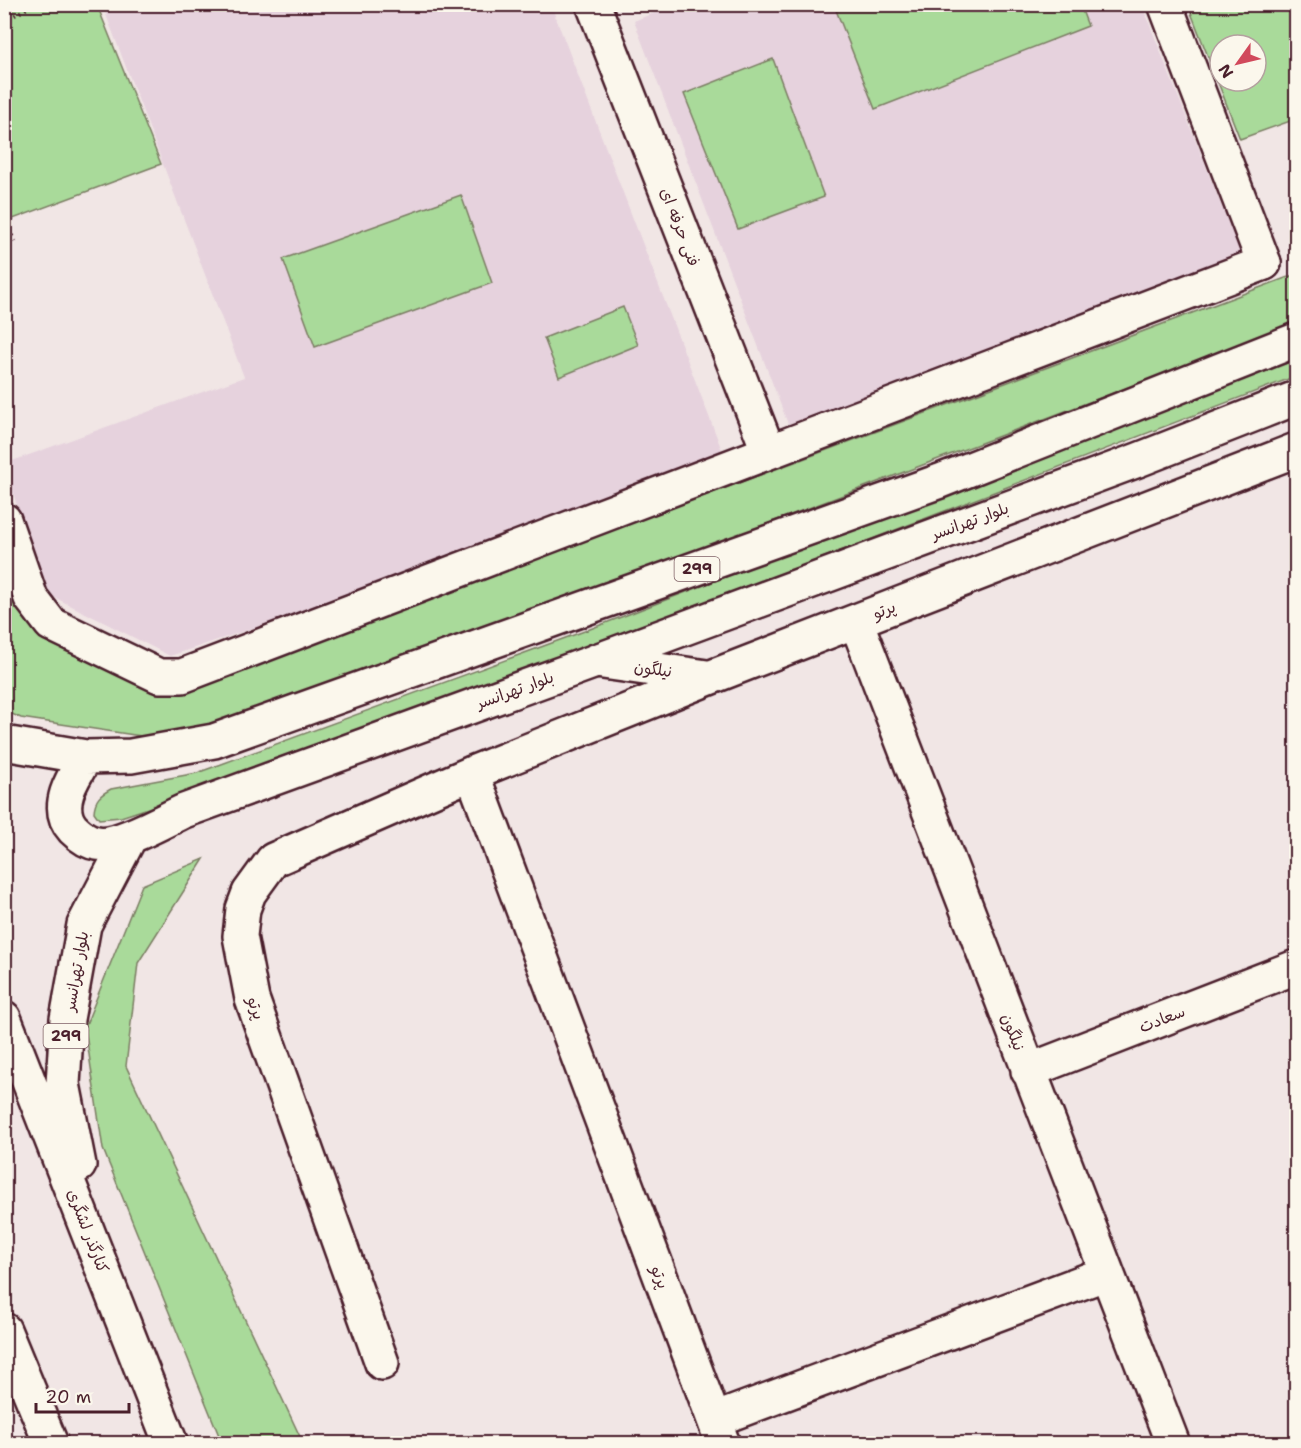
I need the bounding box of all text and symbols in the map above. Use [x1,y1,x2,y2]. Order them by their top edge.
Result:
north arrow [1208,33,1268,93]
text: N [1214,60,1238,82]
street label: فنی حرفه ای [655,185,705,269]
street label: بلوار تهرانسر [927,497,1011,545]
road number: 299 [674,557,720,581]
street label: پرتو [868,596,899,624]
street label: نیلگون [633,656,673,682]
street label: بلوار تهرانسر [472,666,556,714]
street label: بلوار تهرانسر [58,929,93,1014]
street label: پرتو [242,993,270,1022]
street label: سعادت [1136,1001,1188,1037]
street label: نیلگون [996,1010,1030,1054]
road number: 299 [44,1024,88,1048]
street label: کنارگذر لشگری [62,1186,114,1276]
street label: پرتو [646,1262,674,1291]
scale bar [36,1376,129,1414]
text: 20 m [45,1385,91,1409]

